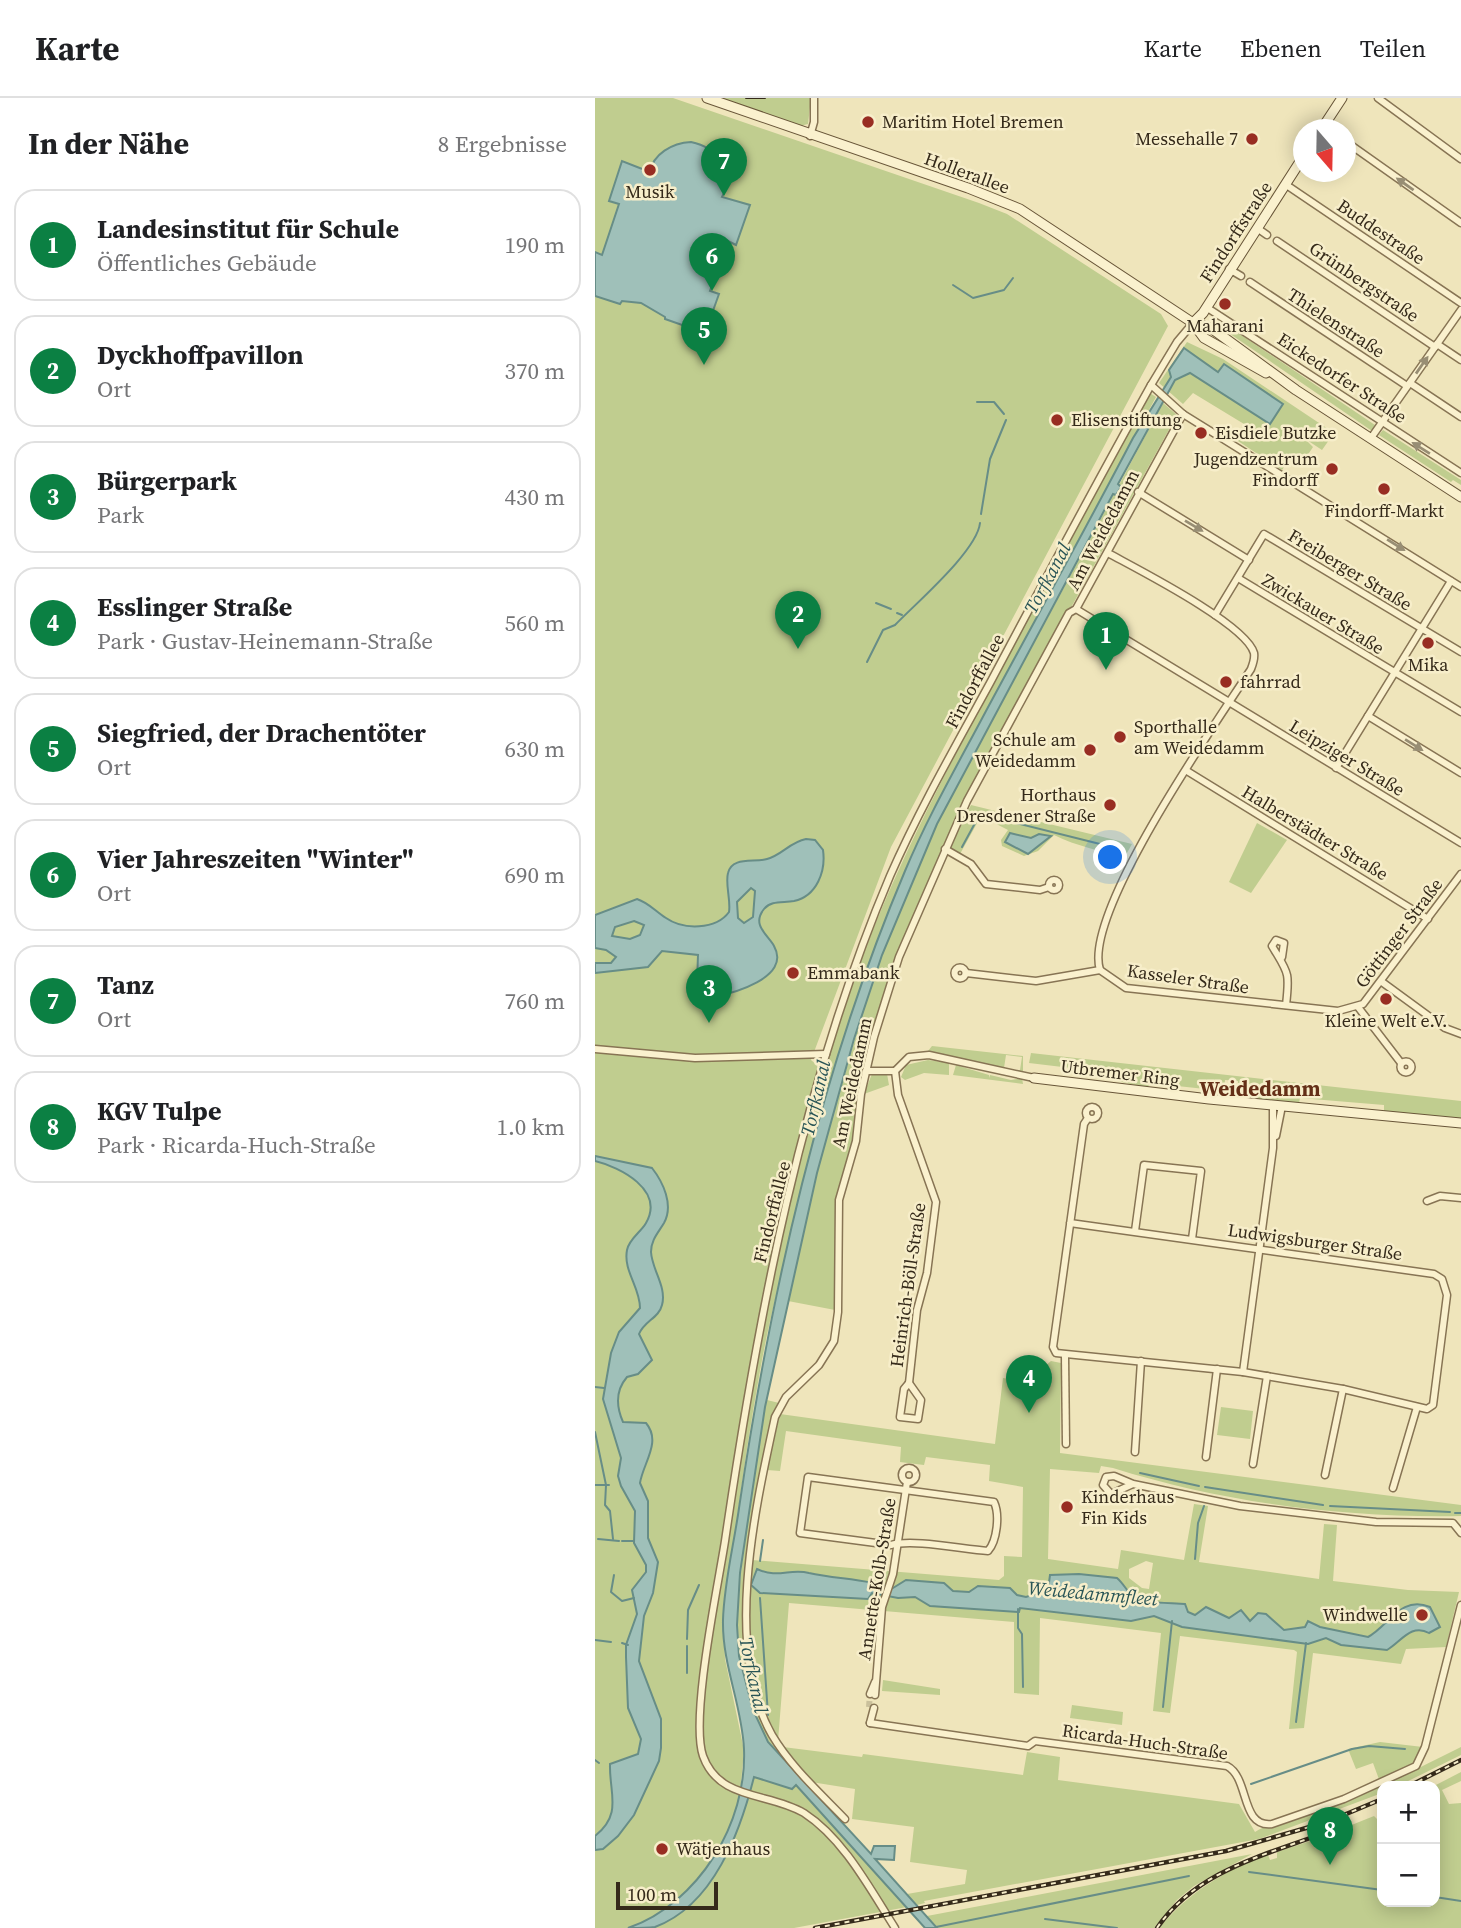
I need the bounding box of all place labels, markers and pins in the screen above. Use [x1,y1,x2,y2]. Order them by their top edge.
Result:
place label: Maritim Hotel Bremen [882,109,1064,134]
marker: Maritim Hotel Bremen [860,114,876,130]
place label: Messehalle 7 [1135,126,1238,151]
marker: Messehalle 7 [1244,131,1260,147]
pin: 7 [701,138,747,196]
marker: Musik [642,162,658,178]
place label: Musik [625,179,675,204]
pin: 6 [689,233,735,291]
marker: Maharani [1217,296,1233,312]
pin: 5 [681,307,727,365]
place label: Maharani [1186,313,1264,338]
place label: Elisenstiftung [1071,407,1182,432]
marker: Elisenstiftung [1049,412,1065,428]
place label: Eisdiele Butzke [1215,420,1337,445]
marker: Eisdiele Butzke [1193,425,1209,441]
place label: Jugendzentrum Findorff [1193,446,1320,492]
marker: Jugendzentrum Findorff [1324,461,1340,477]
marker: Findorff-Markt [1376,481,1392,497]
place label: Findorff-Markt [1324,498,1444,523]
pin: 2 [775,591,821,649]
pin: 1 [1083,612,1129,670]
marker: Mika [1420,635,1436,651]
place label: Mika [1408,652,1449,677]
place label: fahrrad [1240,669,1301,694]
marker: fahrrad [1218,674,1234,690]
place label: Sporthalle am Weidedamm [1134,714,1264,760]
place label: Schule am Weidedamm [974,727,1076,773]
marker: Sporthalle am Weidedamm [1112,729,1128,745]
marker: Schule am Weidedamm [1082,742,1098,758]
place label: Horthaus Dresdener Straße [956,782,1096,828]
marker: Horthaus Dresdener Straße [1102,797,1118,813]
place label: Emmabank [807,960,900,985]
pin: 3 [686,965,732,1023]
marker: Emmabank [785,965,801,981]
marker: Kleine Welt e.V. [1378,991,1394,1007]
place label: Kleine Welt e.V. [1325,1008,1448,1033]
pin: 4 [1006,1355,1052,1413]
place label: Kinderhaus Fin Kids [1081,1484,1175,1530]
marker: Kinderhaus Fin Kids [1059,1499,1075,1515]
place label: Windwelle [1322,1602,1408,1627]
marker: Windwelle [1414,1607,1430,1623]
pin: 8 [1307,1807,1353,1865]
place label: Wätjenhaus [676,1836,771,1861]
marker: Wätjenhaus [654,1841,670,1857]

